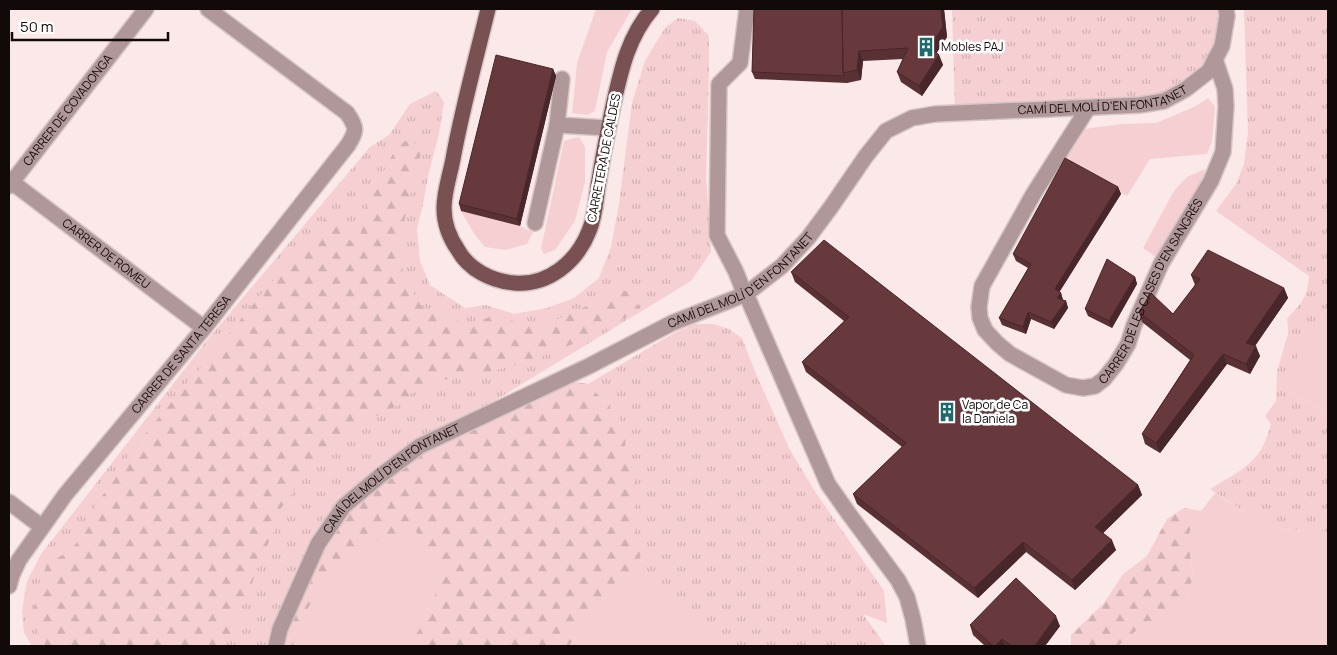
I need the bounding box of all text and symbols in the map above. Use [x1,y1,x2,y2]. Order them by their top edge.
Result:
scale bar [12,10,169,42]
text: 50 m [20,16,54,37]
building icon: Mobles PAJ [915,36,937,58]
place label: Mobles PAJ [941,38,1004,55]
street label: CARRER DE COVADONGA [19,50,116,169]
street label: CAMÍ DEL MOLÍ D'EN FONTANET [1017,81,1191,118]
street label: CARRETERA DE CALDES [583,92,624,224]
street label: CARRER DE LES CASES D'EN SANGRÉS [1095,195,1207,388]
street label: CARRER DE ROMEU [59,214,154,292]
street label: CAMÍ DEL MOLÍ D'EN FONTANET [665,228,818,332]
street label: CARRER DE SANTA TERESA [127,291,235,417]
place label: Vapor de Ca la Daniela [962,396,1028,427]
building icon: Vapor de Ca la Daniela [936,401,958,423]
street label: CAMÍ DEL MOLÍ D'EN FONTANET [319,419,464,537]

